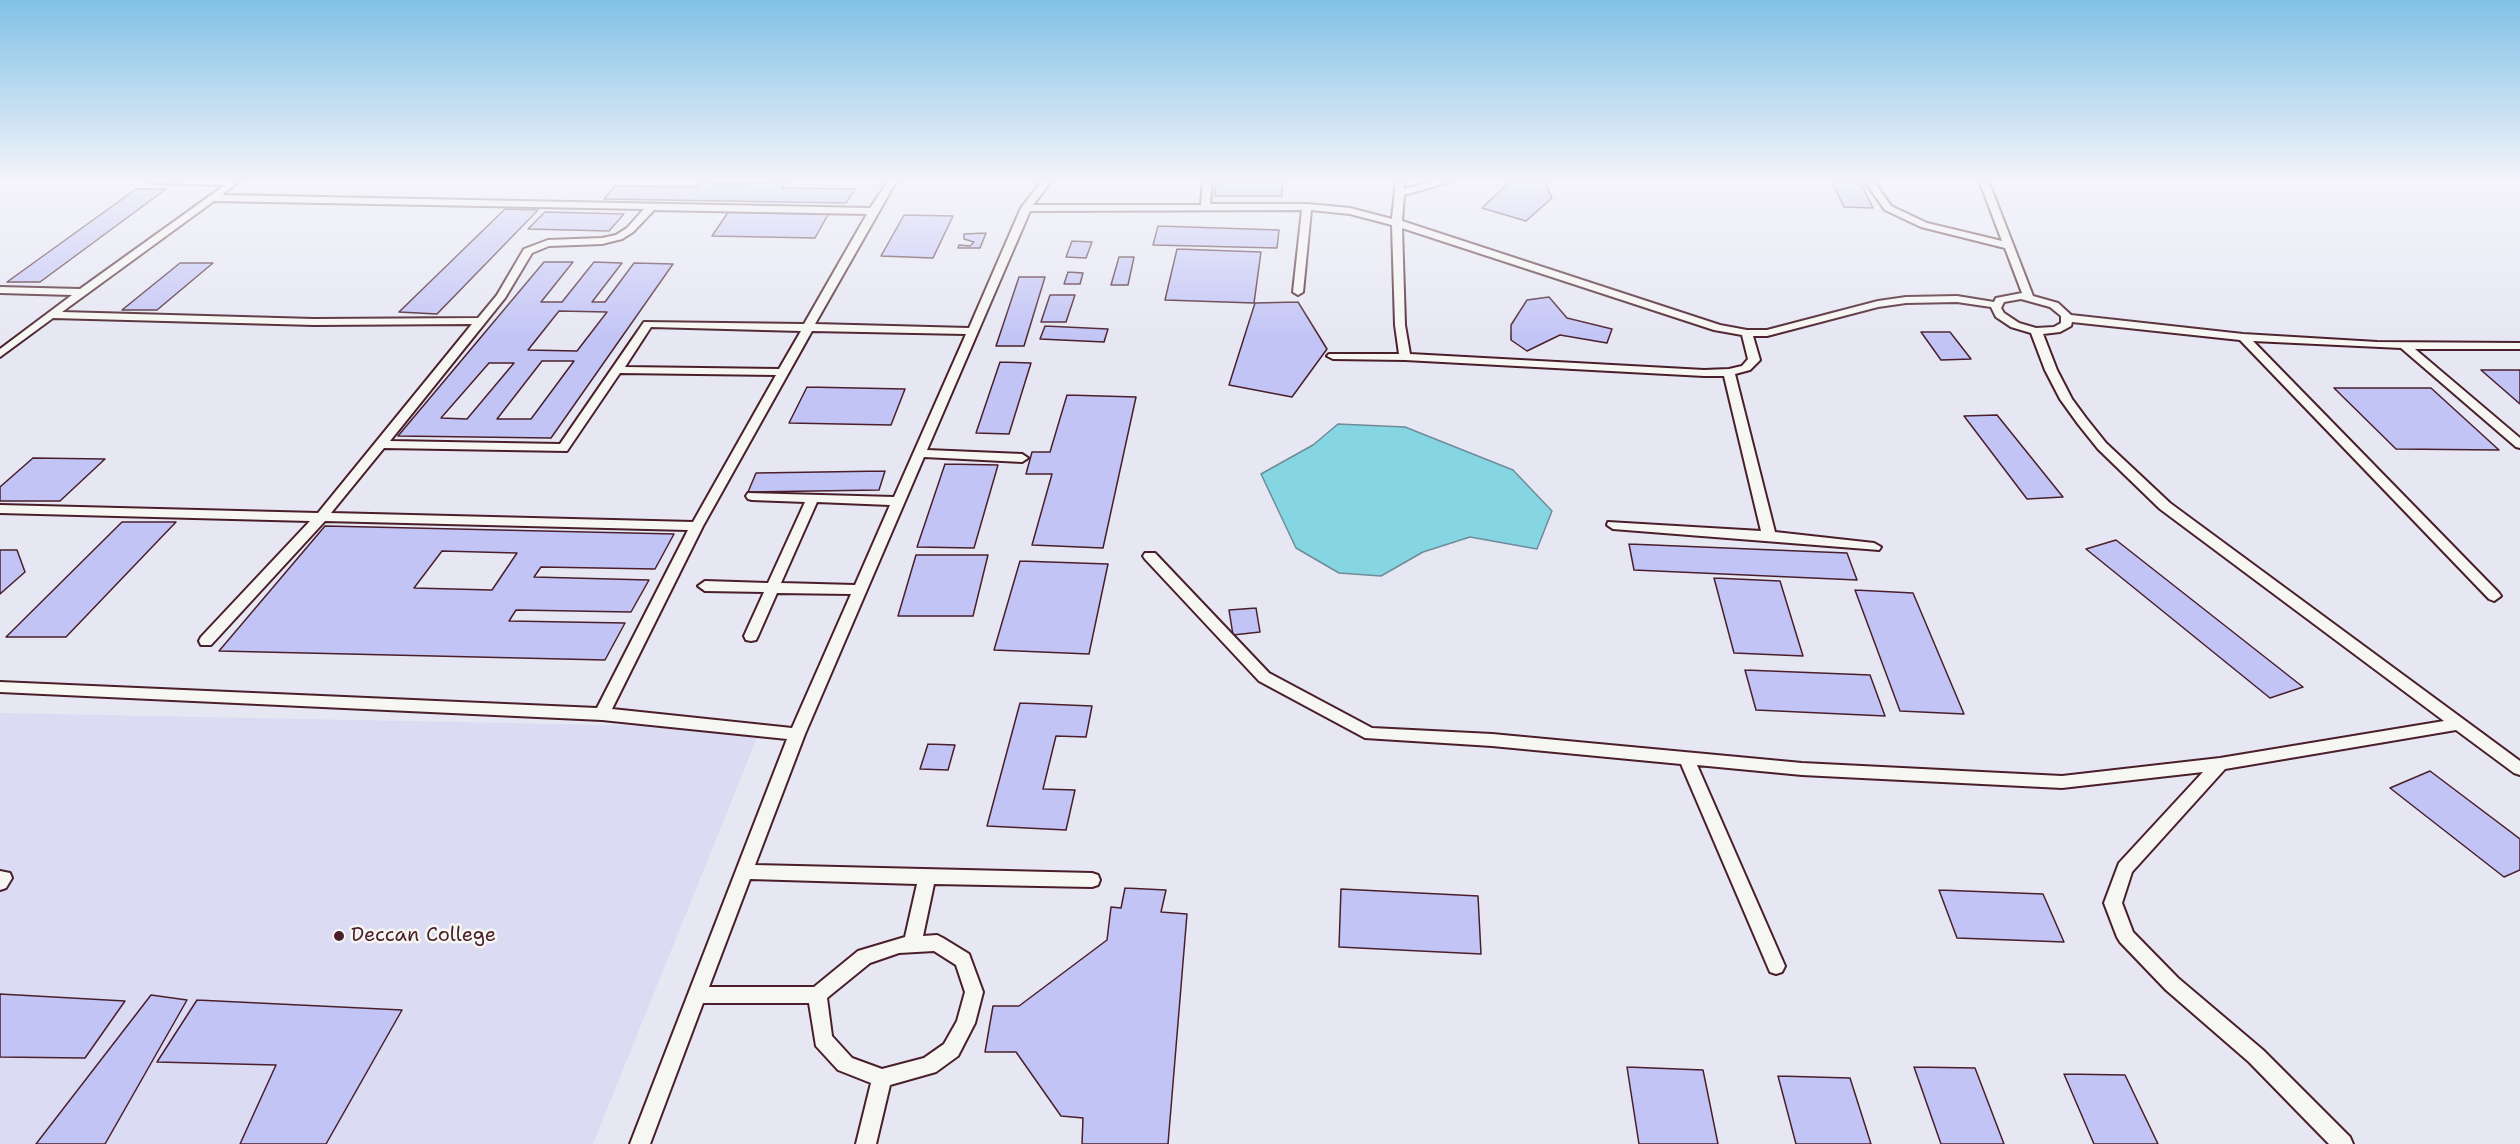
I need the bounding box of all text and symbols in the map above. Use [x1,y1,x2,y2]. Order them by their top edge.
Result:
place label: Deccan College [351,924,496,948]
marker: Deccan College [332,929,346,943]

